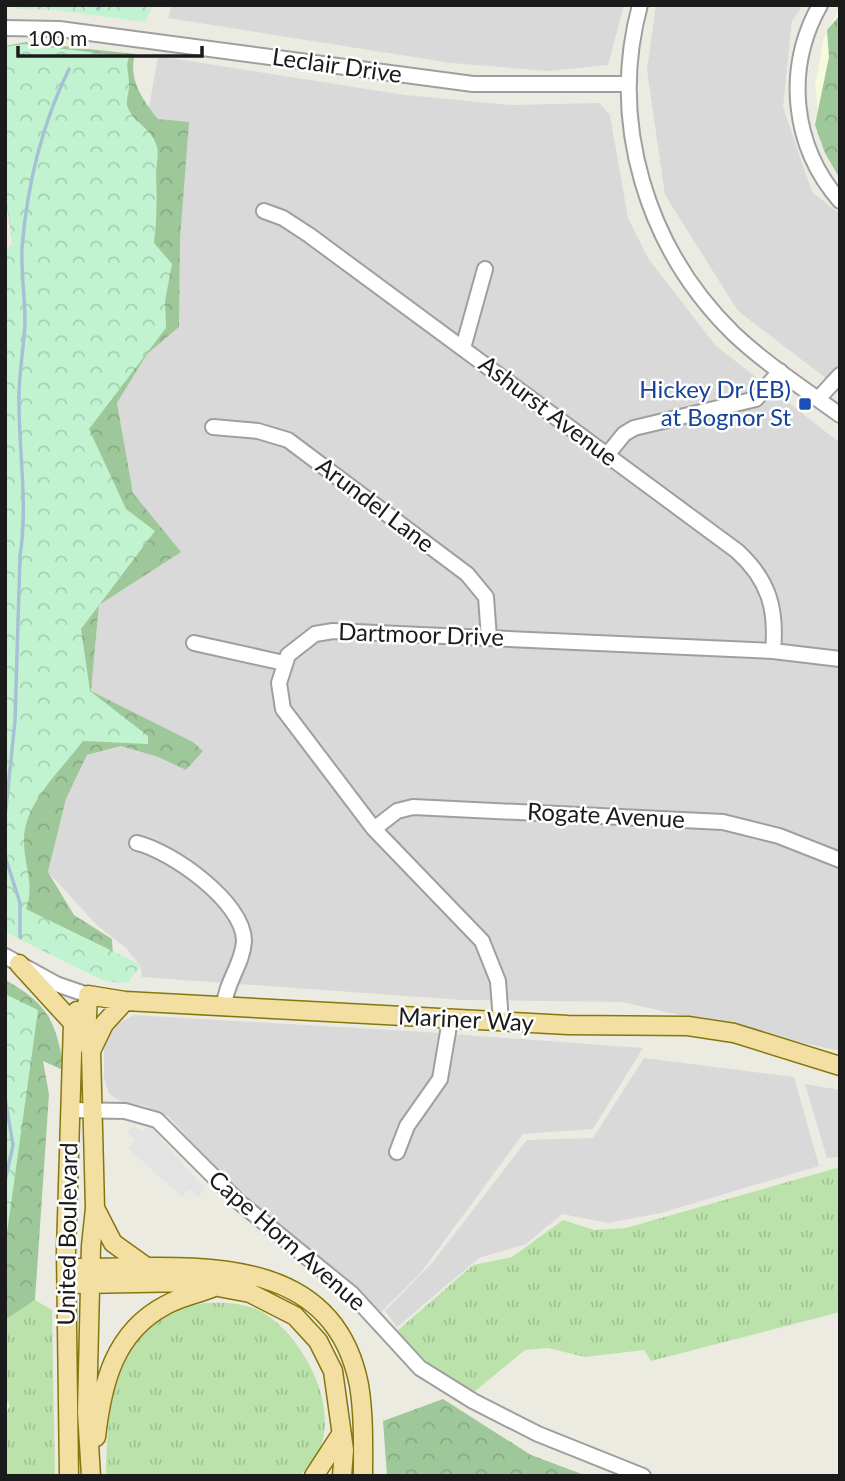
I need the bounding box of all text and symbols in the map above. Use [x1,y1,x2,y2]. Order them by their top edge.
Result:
scale bar [18,14,201,58]
text: 100 m [28,25,87,50]
street label: Leclair Drive [271,41,404,88]
street label: Ashurst Avenue [474,348,624,471]
place label: Hickey Dr (EB) at Bognor St [639,374,791,431]
marker: Hickey Dr (EB) at Bognor St [797,396,813,412]
street label: Arundel Lane [311,450,441,557]
street label: Dartmoor Drive [338,616,504,651]
street label: Rogate Avenue [526,796,686,833]
street label: Mariner Way [397,1000,535,1037]
street label: United Boulevard [50,1142,83,1326]
street label: Cape Horn Avenue [203,1164,372,1316]

